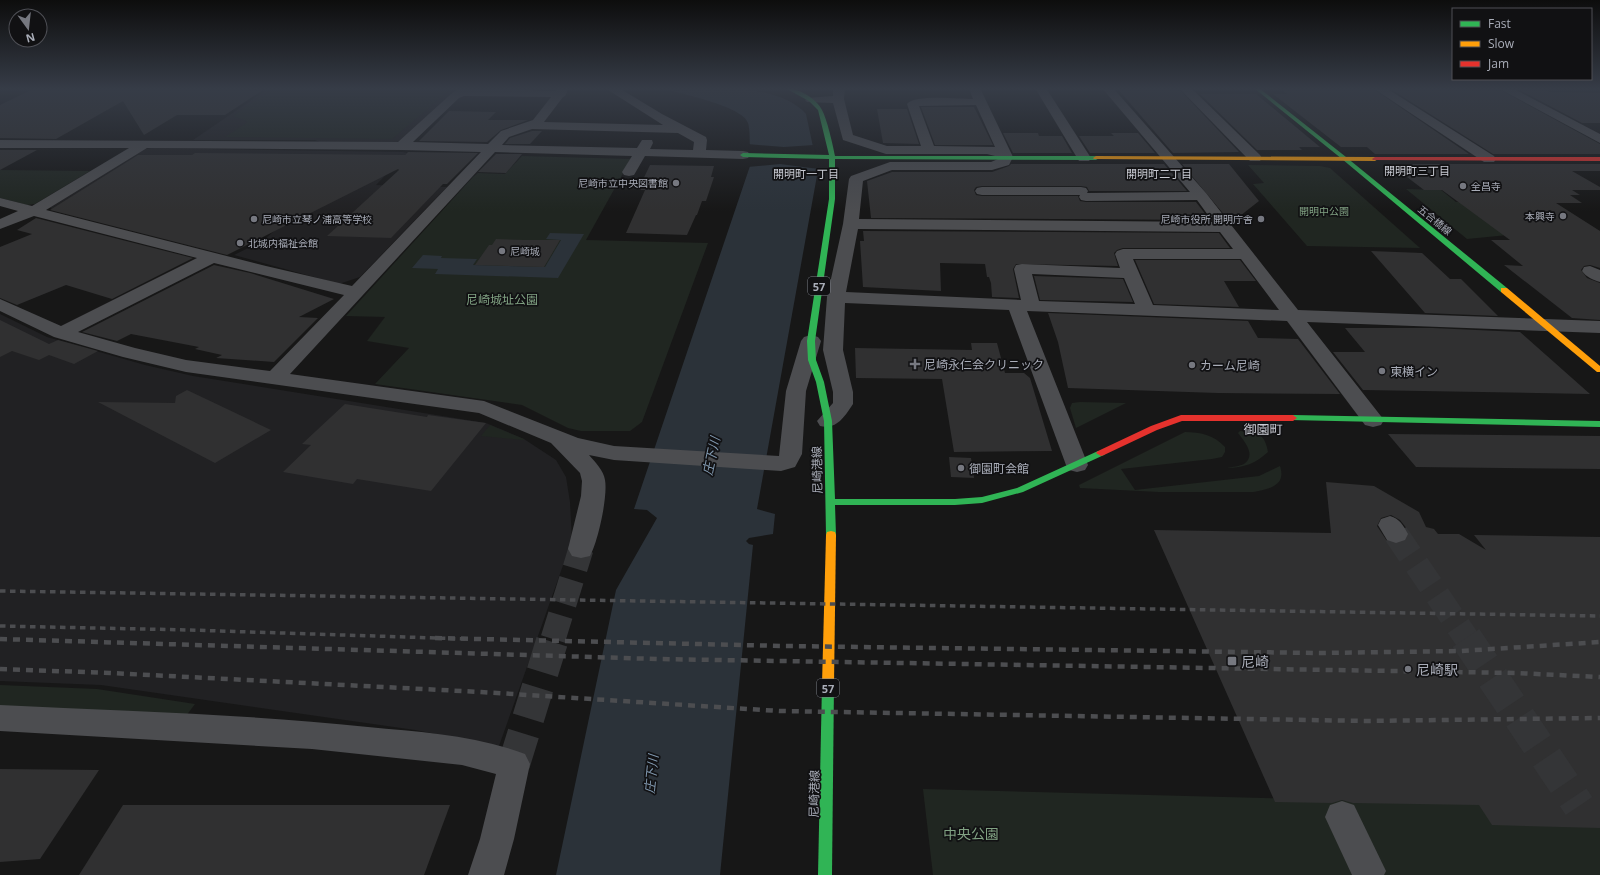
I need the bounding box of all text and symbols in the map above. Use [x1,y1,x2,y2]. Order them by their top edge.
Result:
north arrow [8,8,48,48]
legend [1452,8,1592,80]
text: Fast [1488,15,1511,32]
text: N [24,30,37,47]
text: Slow [1488,35,1515,52]
text: Jam [1487,55,1509,72]
district label: 開明町三丁目 [1384,163,1450,178]
district label: 開明町一丁目 [773,166,839,181]
district label: 開明町二丁目 [1126,166,1192,181]
place label: 尼崎市立中央図書館 [578,176,668,190]
marker: 尼崎市立中央図書館 [671,178,681,188]
place label: 全昌寺 [1471,179,1501,193]
marker: 全昌寺 [1458,181,1468,191]
street label: 五合橋線 [1415,202,1455,238]
park label: 開明中公園 [1299,204,1349,218]
place label: 本興寺 [1525,209,1555,223]
marker: 本興寺 [1558,211,1568,221]
place label: 尼崎市立琴ノ浦高等学校 [262,212,372,226]
place label: 尼崎市役所 開明庁舎 [1160,212,1253,226]
marker: 尼崎市立琴ノ浦高等学校 [249,214,259,224]
marker: 尼崎市役所 開明庁舎 [1256,214,1266,224]
place label: 北城内福祉会館 [248,236,318,250]
marker: 北城内福祉会館 [235,238,245,248]
place label: 尼崎城 [510,244,540,258]
marker: 尼崎城 [497,246,507,256]
road number: 57 [808,277,830,295]
park label: 尼崎城址公園 [466,291,538,308]
place label: 尼崎永仁会クリニック [924,356,1044,373]
place label: カーム尼崎 [1200,357,1260,374]
marker: 尼崎永仁会クリニック [909,358,921,370]
marker: カーム尼崎 [1187,360,1197,370]
place label: 東横イン [1390,363,1438,380]
marker: 東横イン [1377,366,1387,376]
district label: 御園町 [1243,420,1283,438]
water label: 庄下川 [698,433,724,477]
street label: 尼崎港線 [808,446,826,494]
place label: 御園町会館 [969,460,1029,477]
marker: 御園町会館 [956,463,966,473]
place label: 尼崎 [1241,652,1269,671]
marker: 尼崎 [1226,655,1238,667]
place label: 尼崎駅 [1416,660,1458,679]
marker: 尼崎駅 [1403,664,1413,674]
road number: 57 [817,679,839,697]
water label: 庄下川 [640,752,662,794]
street label: 尼崎港線 [805,770,823,818]
park label: 中央公園 [943,824,999,843]

